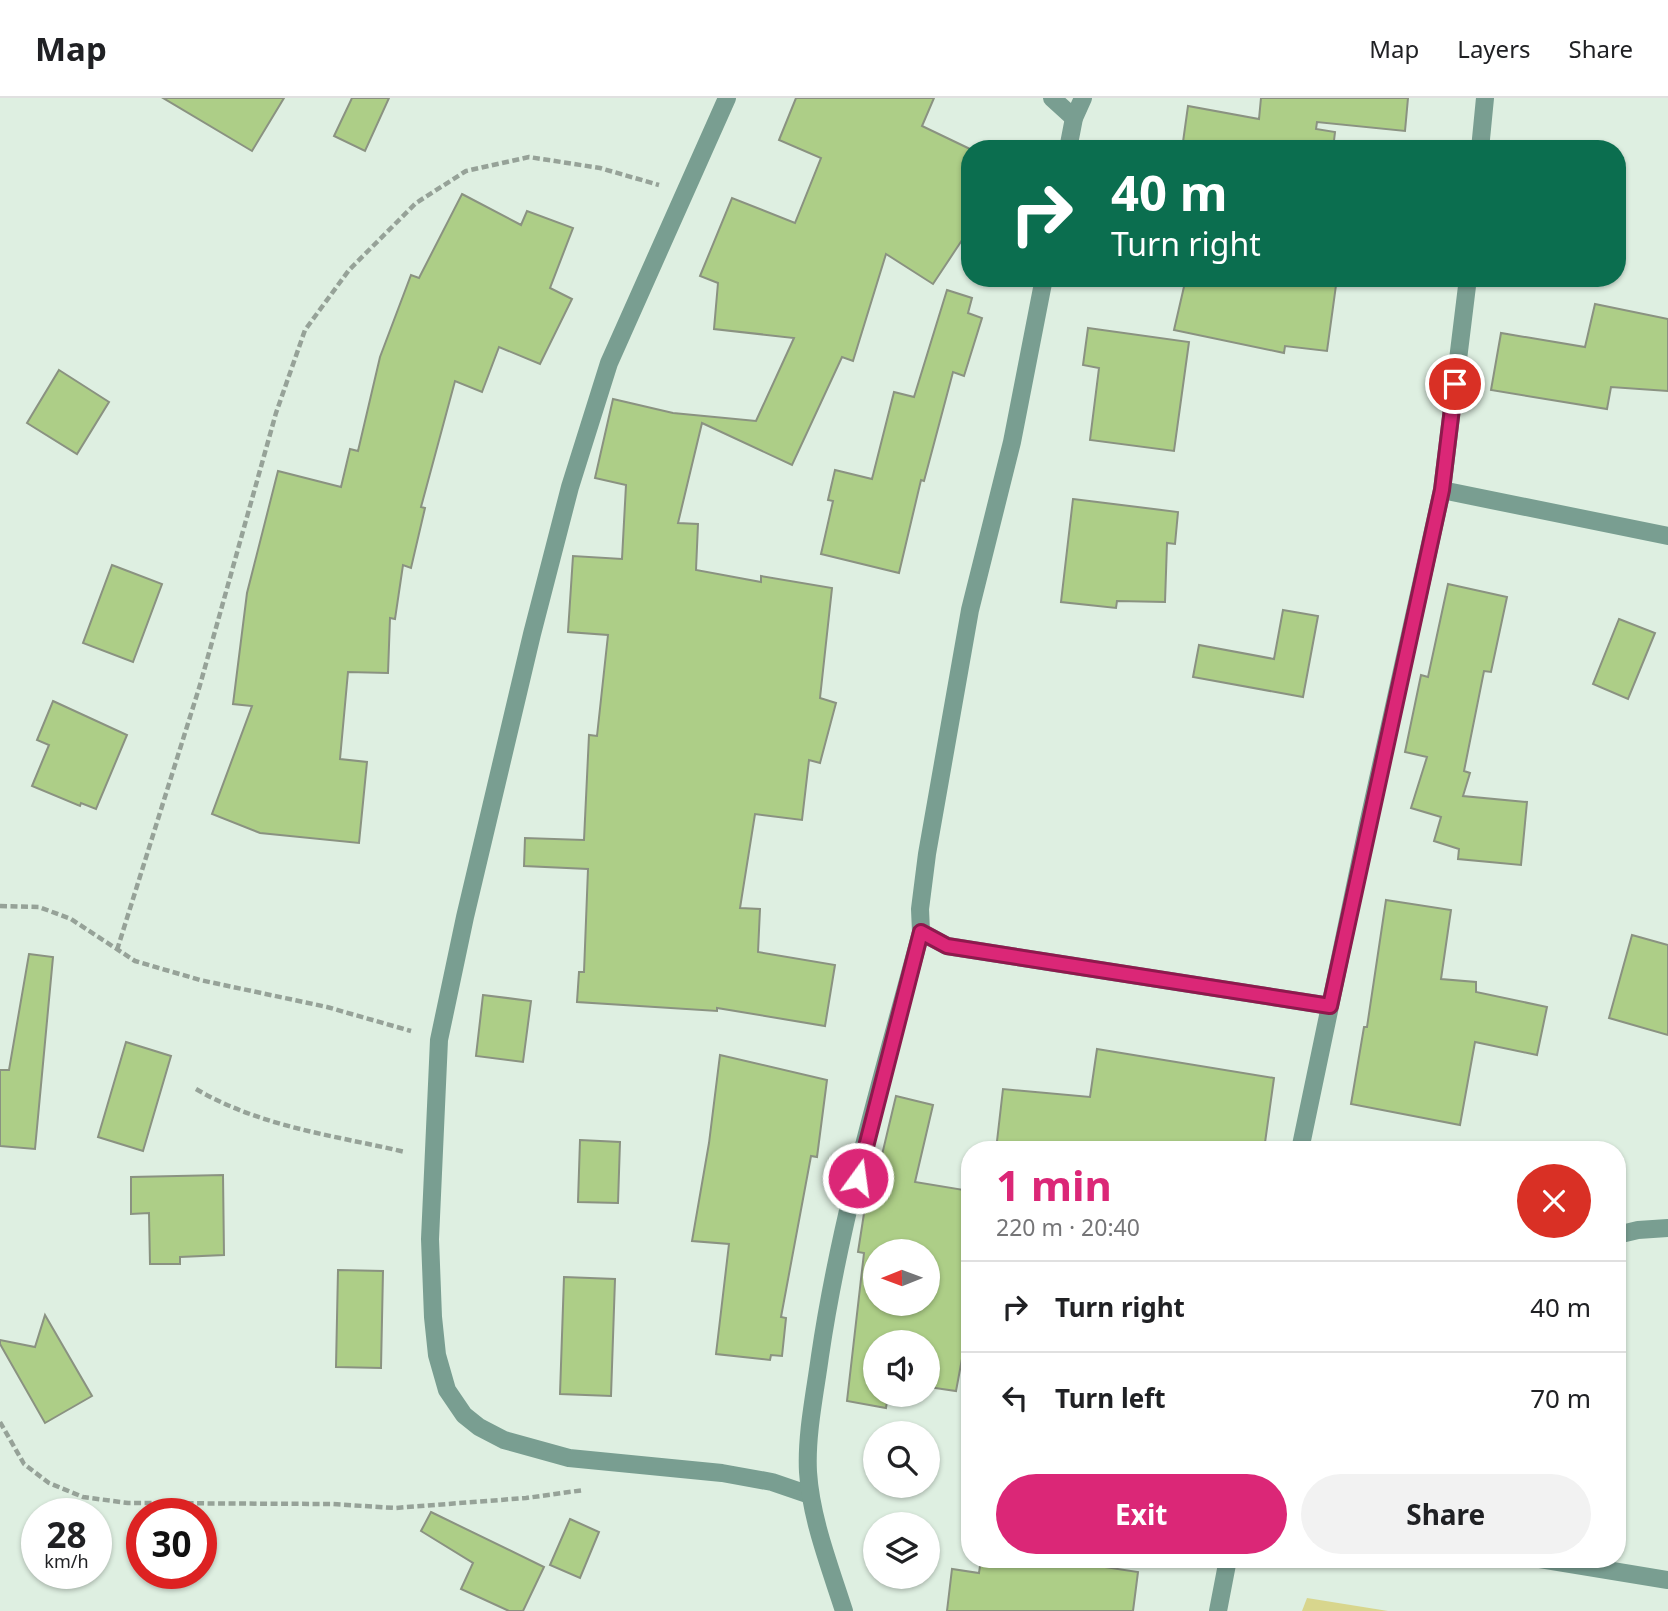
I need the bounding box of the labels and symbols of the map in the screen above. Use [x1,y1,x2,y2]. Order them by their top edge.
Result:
pin [1425,354,1485,414]
position arrow [821,1141,895,1215]
north arrow [863,1239,940,1316]
speed limit sign: 30 [126,1498,217,1589]

